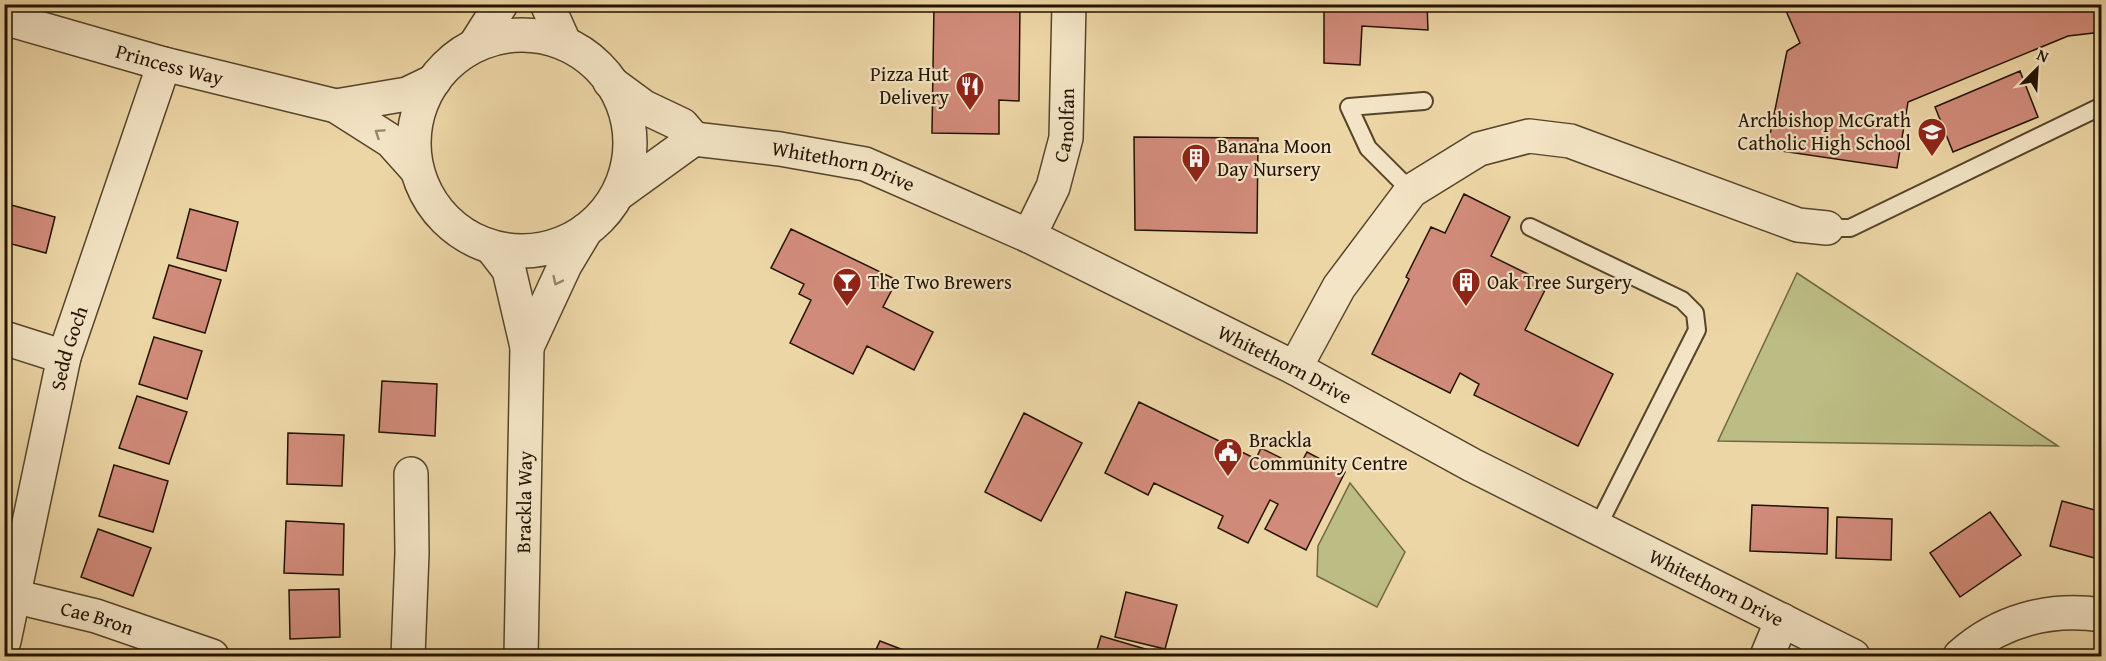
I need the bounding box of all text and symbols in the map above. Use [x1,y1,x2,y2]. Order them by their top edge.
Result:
street label: Princess Way [113,36,226,92]
north arrow [2007,39,2067,99]
text: N [2033,42,2053,69]
place label: Pizza Hut Delivery [870,59,949,111]
restaurant icon: Pizza Hut Delivery [954,70,986,112]
street label: Canolfan [1045,88,1081,165]
place label: Archbishop McGrath Catholic High School [1738,105,1911,157]
school or university icon: Archbishop McGrath Catholic High School [1916,116,1948,158]
one-way arrow [375,129,386,140]
place label: Banana Moon Day Nursery [1217,131,1332,183]
street label: Whitethorn Drive [769,133,920,198]
building icon: Banana Moon Day Nursery [1180,142,1212,184]
bar icon: The Two Brewers [831,266,863,308]
building icon: Oak Tree Surgery [1450,266,1482,308]
place label: The Two Brewers [868,267,1012,296]
place label: Oak Tree Surgery [1487,267,1632,296]
one-way arrow [553,274,565,285]
street label: Sedd Goch [42,302,94,393]
street label: Whitethorn Drive [1213,317,1358,411]
place label: Brackla Community Centre [1249,425,1408,477]
public building icon: Brackla Community Centre [1212,436,1244,478]
street label: Brackla Way [508,450,539,554]
street label: Whitethorn Drive [1644,541,1789,633]
street label: Cae Bron [58,593,138,642]

